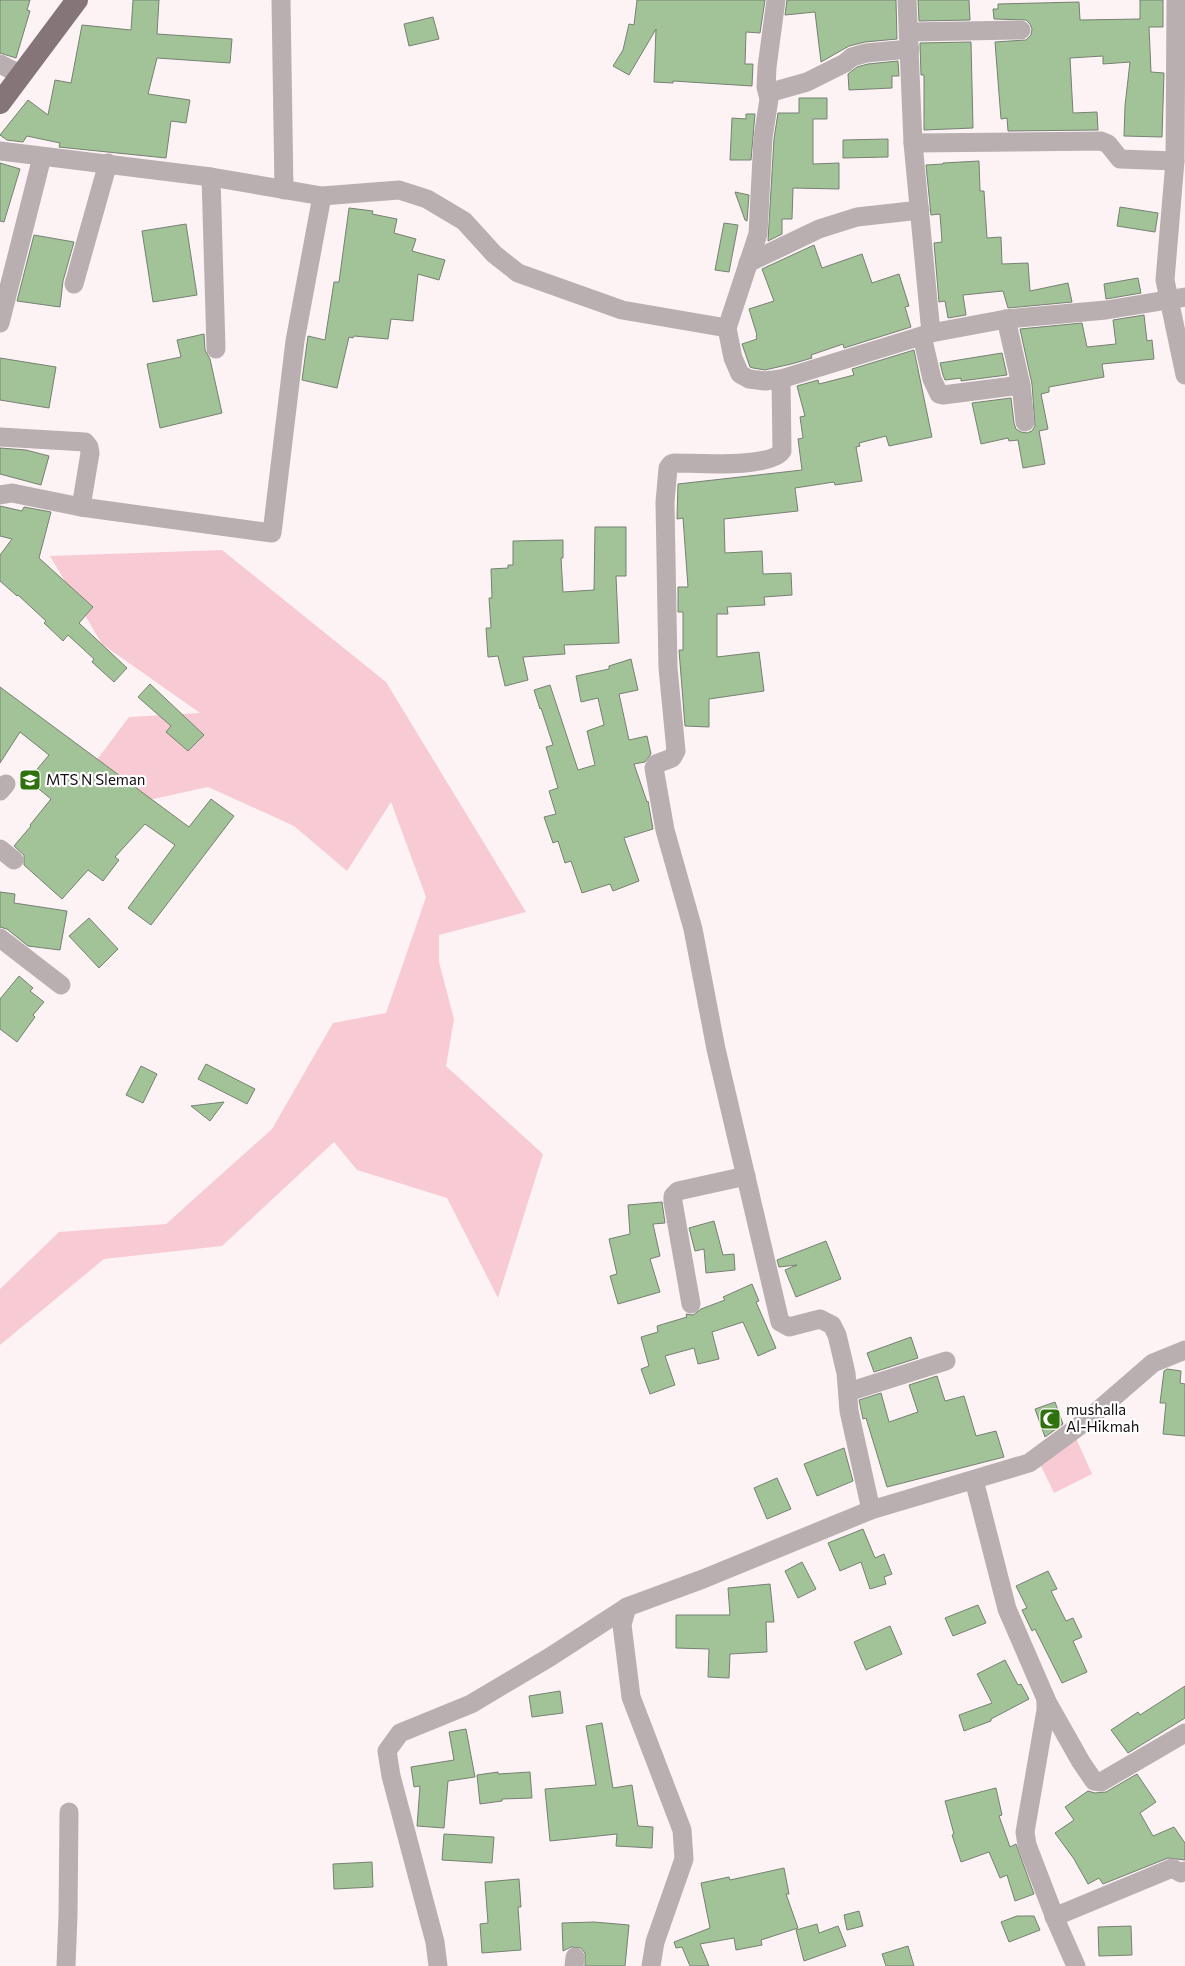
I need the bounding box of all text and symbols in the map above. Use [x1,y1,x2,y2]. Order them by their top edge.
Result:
school or university icon: MTS N Sleman [18,768,42,792]
place label: MTS N Sleman [46,770,145,788]
place label: mushalla Al-Hikmah [1066,1400,1139,1435]
mosque icon: mushalla Al-Hikmah [1038,1407,1062,1431]

